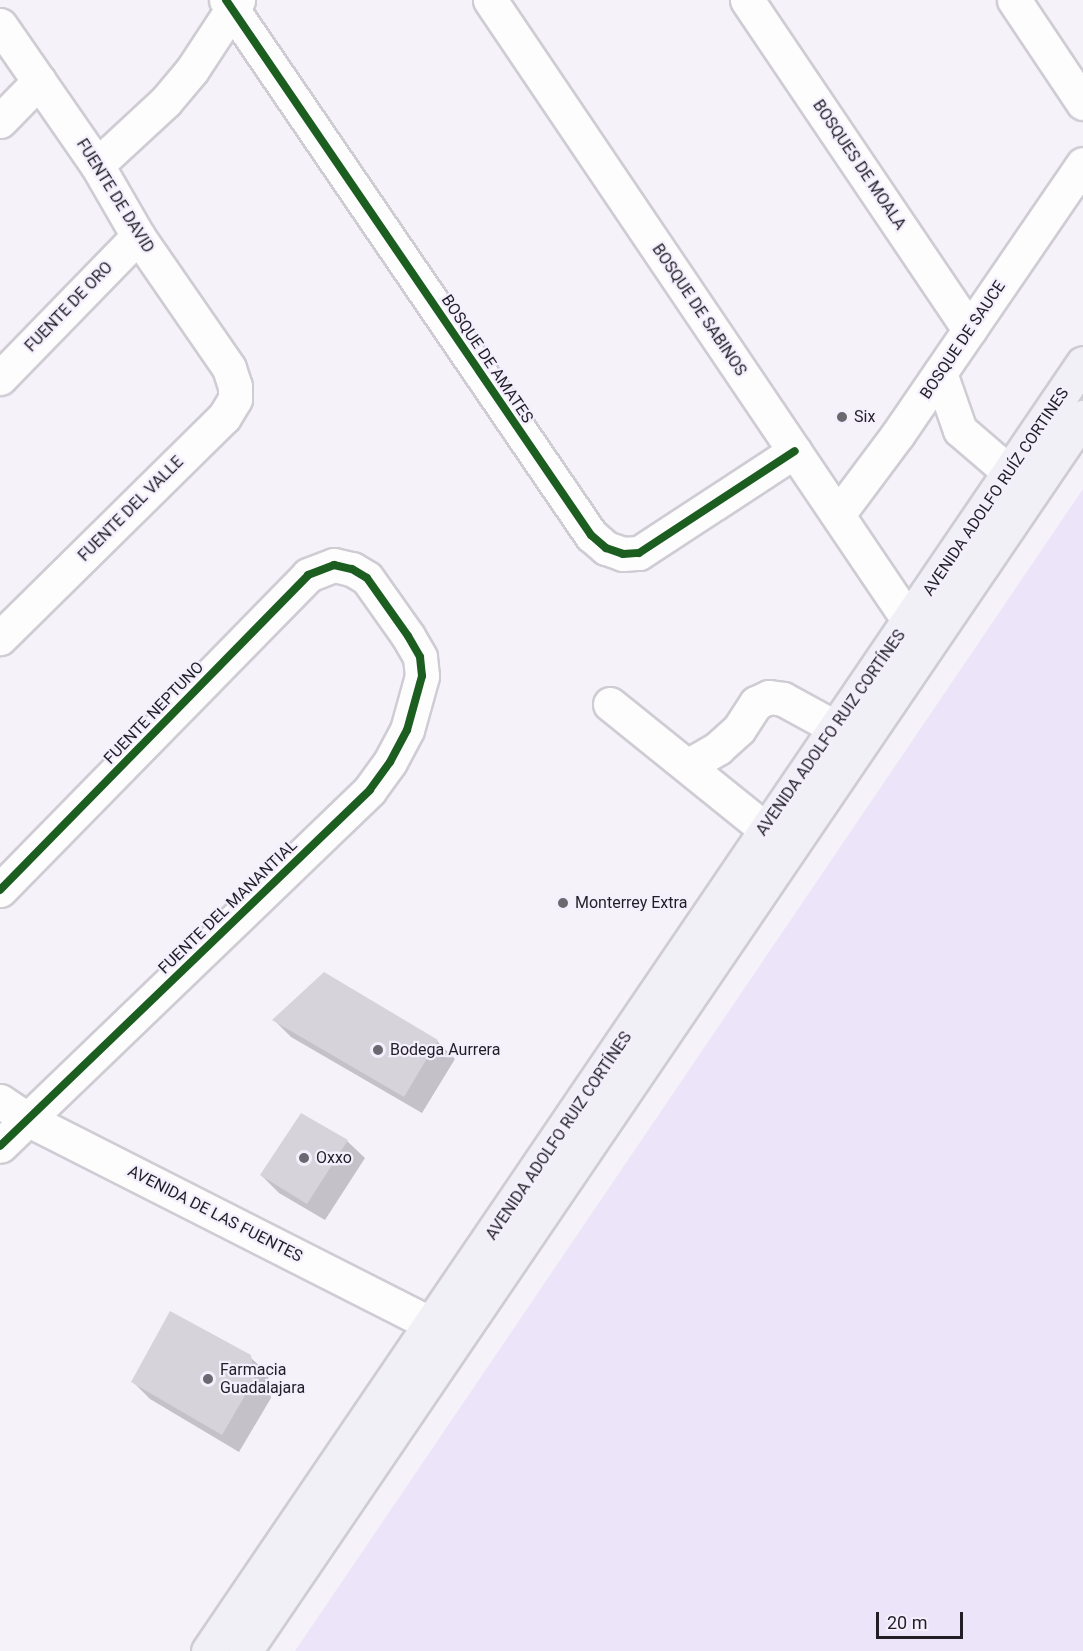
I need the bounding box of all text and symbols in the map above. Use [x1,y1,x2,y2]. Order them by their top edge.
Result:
street label: BOSQUES DE MOALA [808,96,910,234]
street label: FUENTE DE DAVID [72,135,158,257]
street label: BOSQUE DE SABINOS [648,241,750,379]
street label: FUENTE DE ORO [21,258,117,356]
street label: BOSQUE DE SAUCE [916,277,1010,403]
street label: BOSQUE DE AMATES [437,291,537,427]
street label: AVENIDA ADOLFO RUÍZ CORTINES [919,384,1073,600]
place label: Six [854,407,875,427]
marker: Six [835,410,849,424]
street label: FUENTE DEL VALLE [74,452,188,566]
street label: AVENIDA ADOLFO RUIZ CORTÍNES [752,626,910,840]
street label: FUENTE NEPTUNO [100,658,208,768]
street label: FUENTE DEL MANANTIAL [155,836,301,978]
place label: Monterrey Extra [575,893,687,913]
marker: Monterrey Extra [556,896,570,910]
street label: AVENIDA ADOLFO RUIZ CORTÍNES [482,1028,636,1244]
place label: Bodega Aurrera [390,1040,500,1060]
marker: Bodega Aurrera [371,1043,385,1057]
place label: Oxxo [316,1148,352,1168]
marker: Oxxo [297,1151,311,1165]
street label: AVENIDA DE LAS FUENTES [124,1162,306,1266]
place label: Farmacia Guadalajara [220,1360,305,1398]
marker: Farmacia Guadalajara [201,1372,215,1386]
scale bar [879,1600,966,1638]
text: 20 m [887,1612,927,1633]

